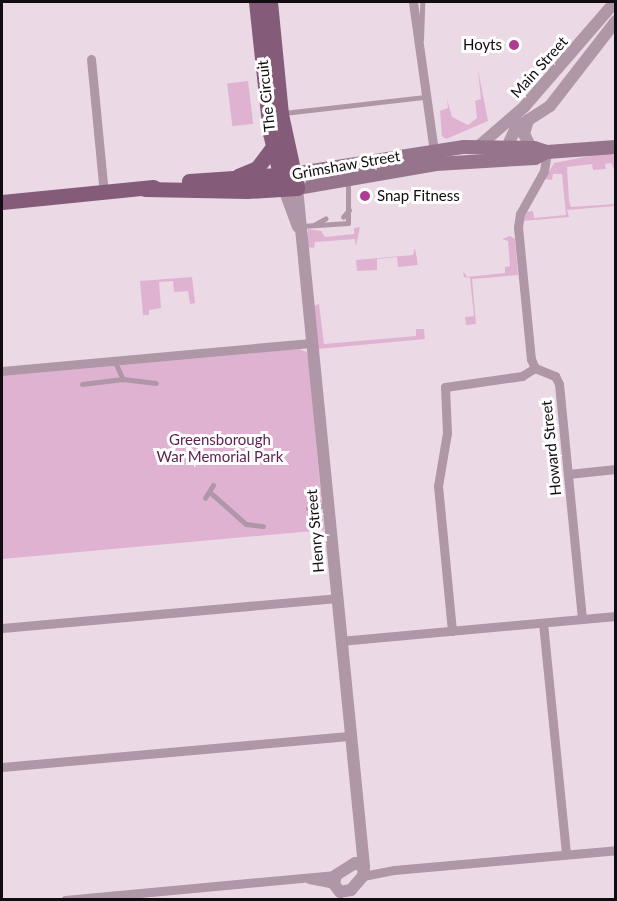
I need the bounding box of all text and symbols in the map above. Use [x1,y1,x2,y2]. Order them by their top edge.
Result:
street label: Main Street [507,33,571,101]
place label: Hoyts [463,36,502,54]
marker: Hoyts [507,38,521,52]
street label: The Circuit [253,59,279,133]
street label: Grimshaw Street [290,147,402,183]
place label: Snap Fitness [377,187,460,205]
marker: Snap Fitness [358,189,372,203]
street label: Howard Street [537,399,565,497]
park label: Greensborough War Memorial Park [156,430,284,465]
street label: Henry Street [302,488,328,574]

